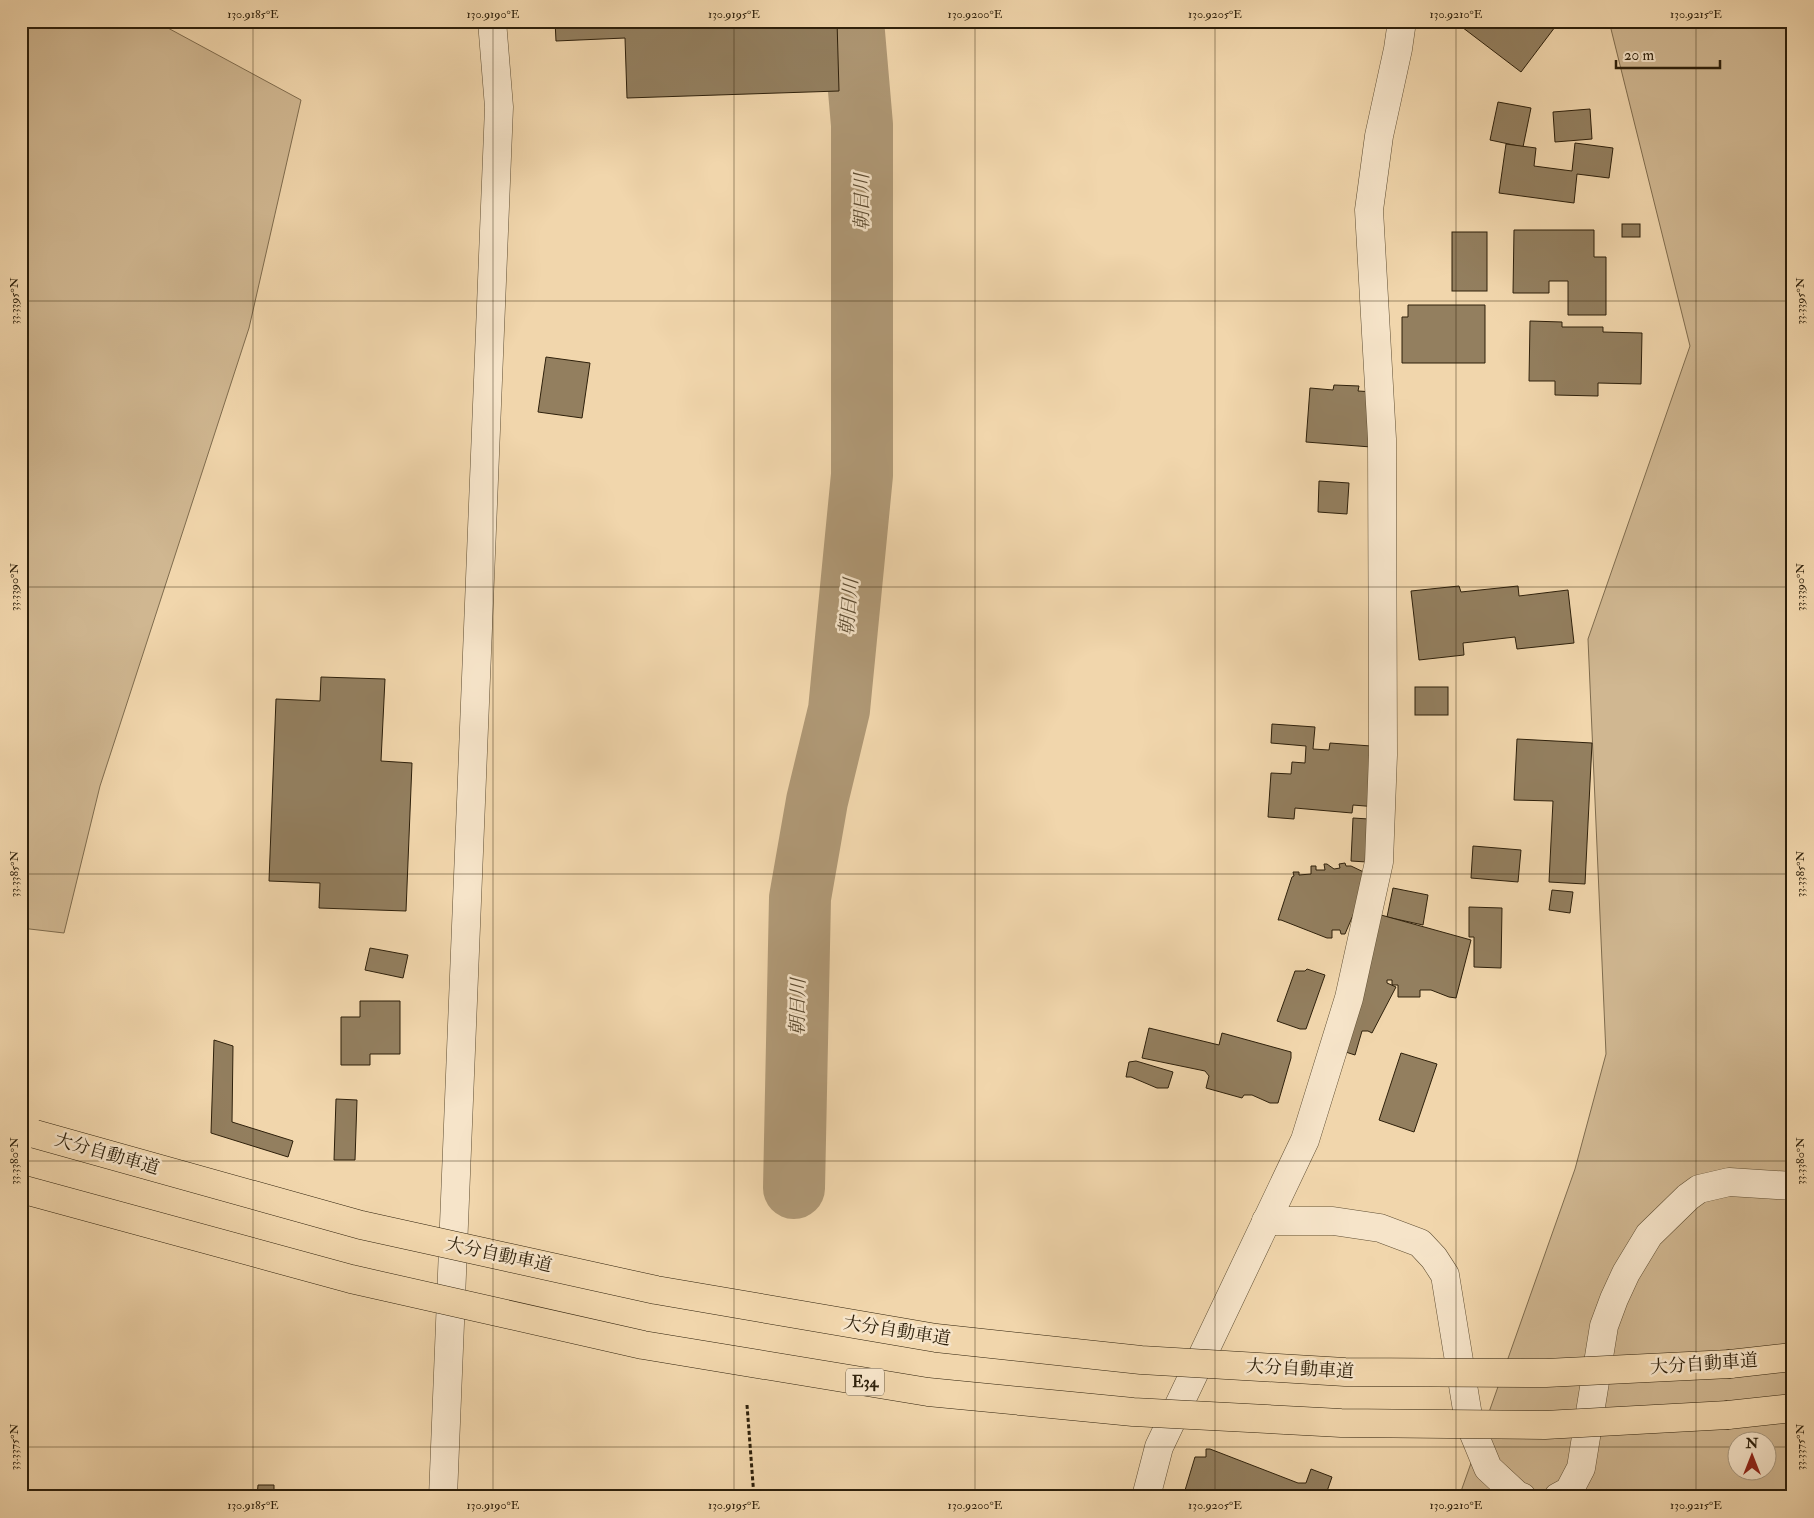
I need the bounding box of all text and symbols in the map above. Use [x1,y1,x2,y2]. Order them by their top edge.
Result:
text: 130.9185°E [227,7,279,22]
text: 130.9190°E [467,7,520,22]
text: 130.9195°E [708,7,760,22]
text: 130.9200°E [948,7,1003,22]
text: 130.9205°E [1188,7,1242,22]
text: 130.9210°E [1430,7,1483,22]
text: 130.9215°E [1670,7,1722,22]
scale bar [1616,38,1720,70]
text: 20 m [1624,46,1654,65]
water label: 朝日川 [850,172,874,231]
text: 33.3395°N [7,277,22,325]
text: 33.3395°N [1793,277,1808,325]
text: 33.3390°N [7,563,22,611]
text: 33.3390°N [1793,563,1808,611]
water label: 朝日川 [835,576,864,636]
text: 33.3385°N [7,850,22,897]
text: 33.3385°N [1793,850,1808,897]
water label: 朝日川 [786,976,811,1036]
street label: 大分自動車道 [52,1128,162,1180]
text: 33.3380°N [7,1137,22,1185]
text: 33.3380°N [1793,1137,1808,1185]
street label: 大分自動車道 [444,1233,554,1277]
street label: 大分自動車道 [842,1311,952,1351]
street label: 大分自動車道 [1649,1349,1759,1379]
street label: 大分自動車道 [1245,1355,1355,1383]
road number: E34 [846,1368,884,1395]
text: 33.3375°N [7,1423,22,1470]
text: 33.3375°N [1793,1423,1808,1470]
north arrow [1726,1430,1776,1480]
text: N [1745,1435,1759,1452]
text: 130.9185°E [227,1498,279,1513]
text: 130.9190°E [467,1498,520,1513]
text: 130.9195°E [708,1498,760,1513]
text: 130.9200°E [948,1498,1003,1513]
text: 130.9205°E [1188,1498,1242,1513]
text: 130.9210°E [1430,1498,1483,1513]
text: 130.9215°E [1670,1498,1722,1513]

